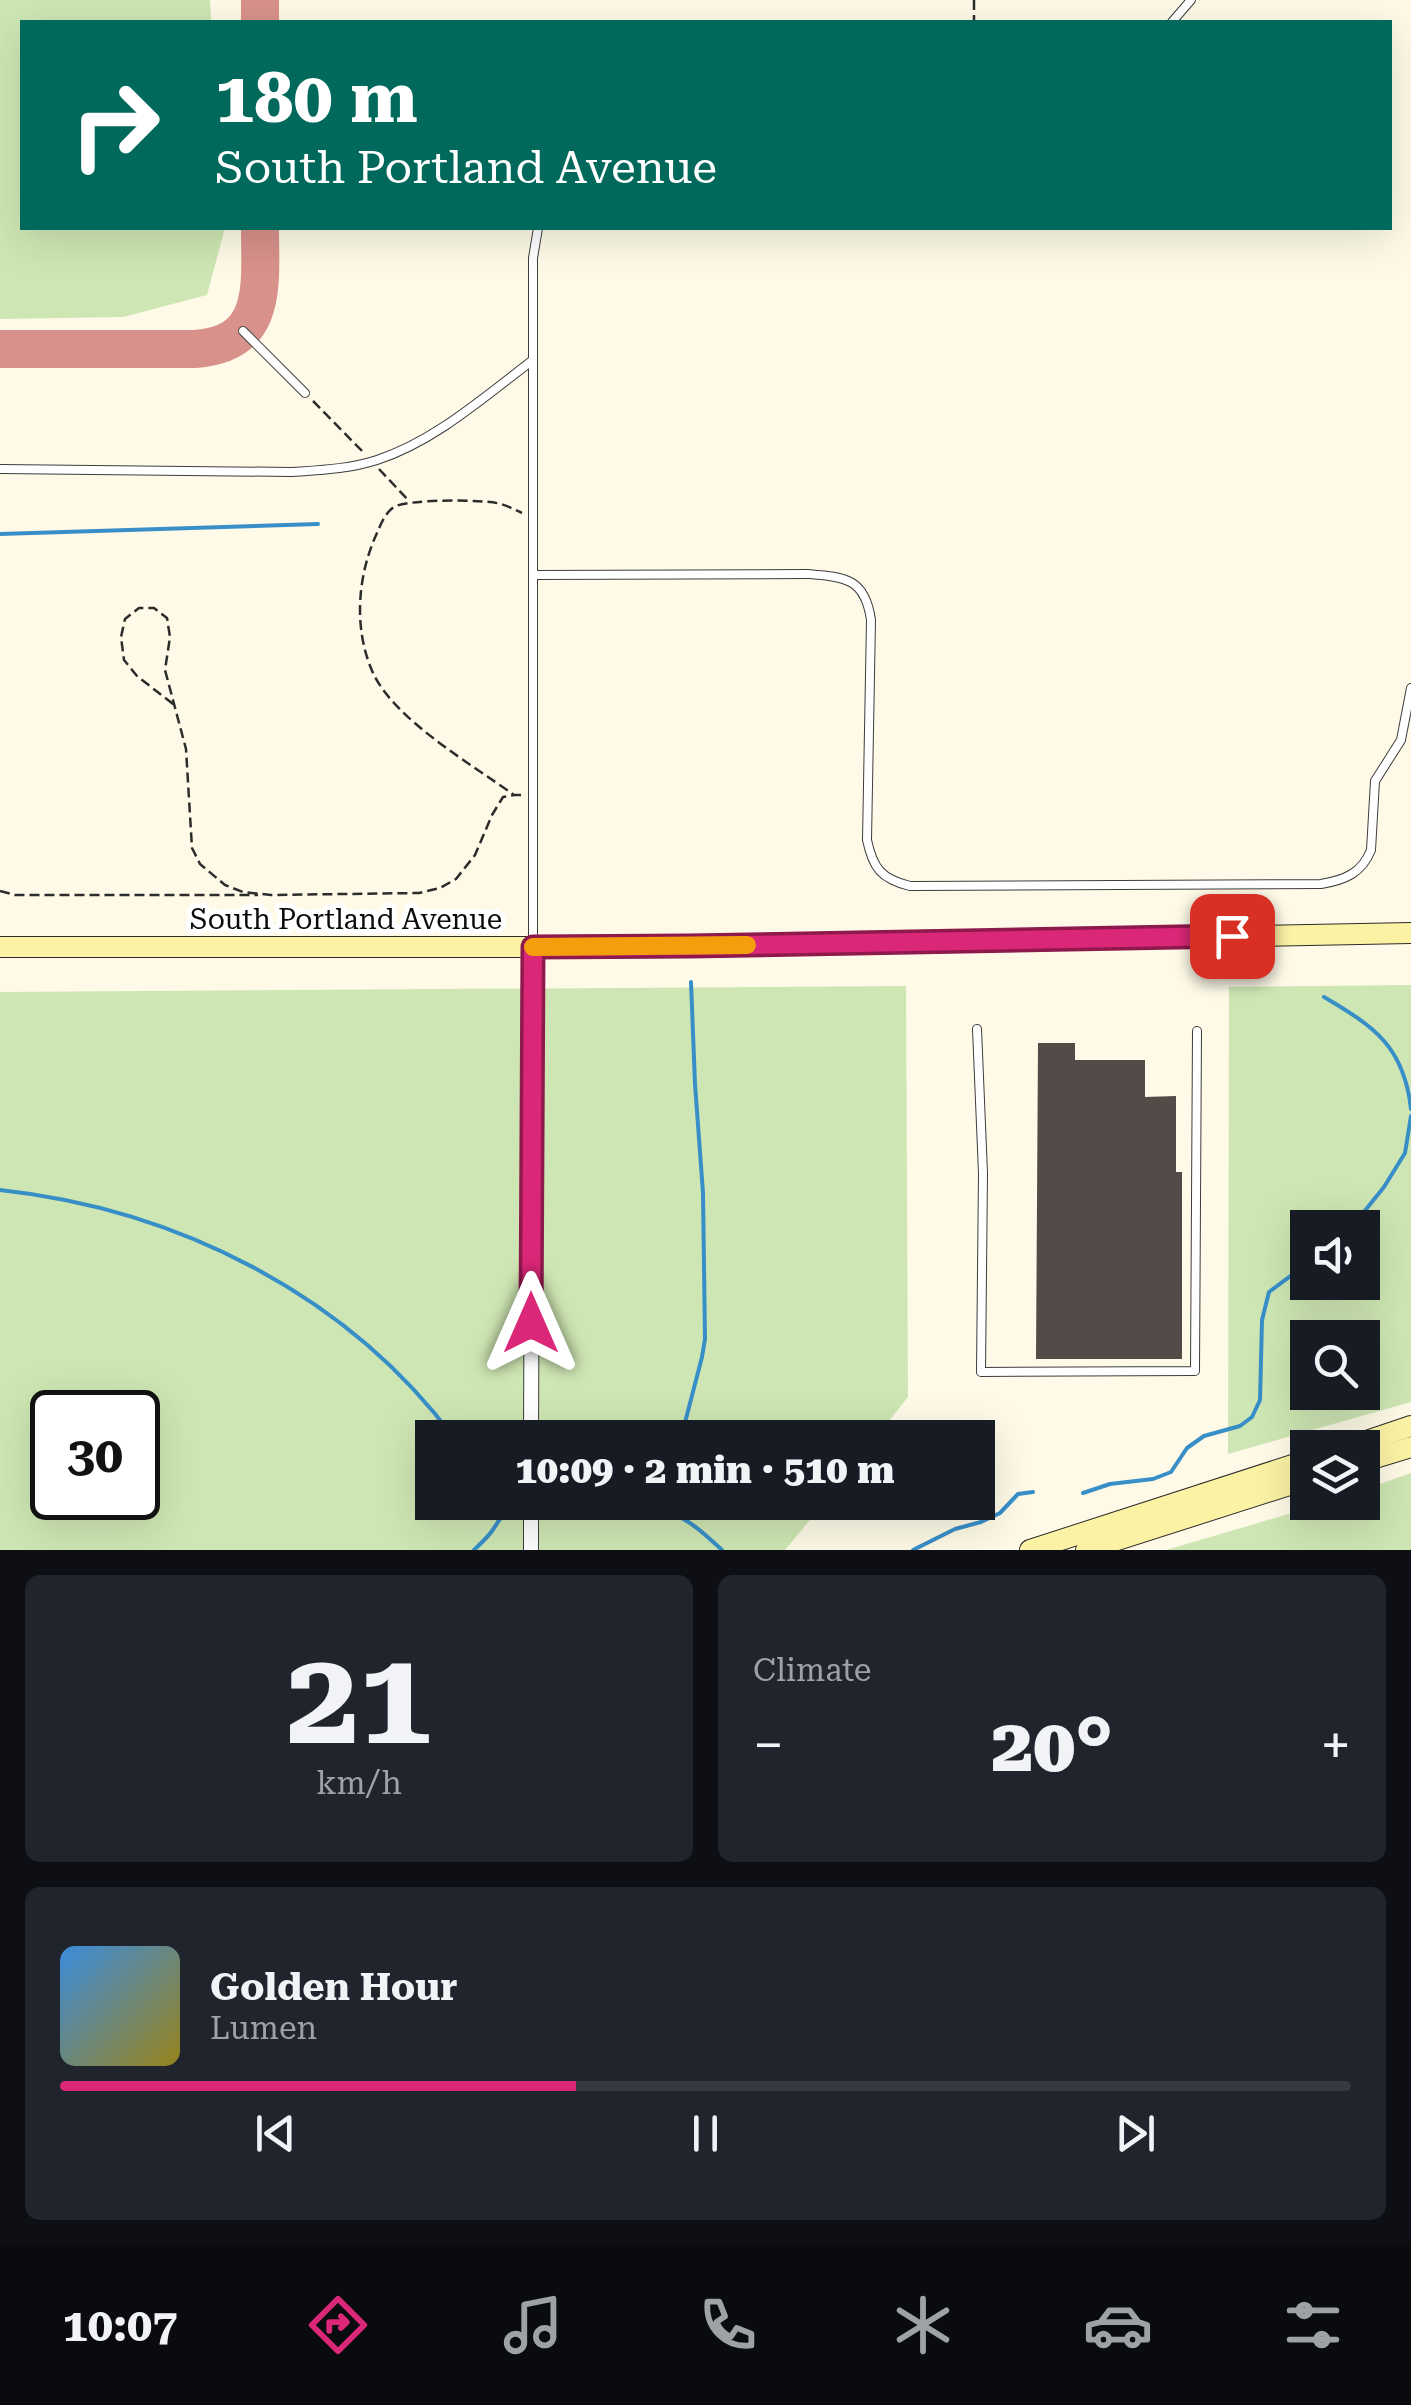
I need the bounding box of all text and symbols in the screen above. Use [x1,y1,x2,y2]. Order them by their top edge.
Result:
text: 180 m [215,57,418,139]
icon: right [50,60,180,190]
text: South Portland Avenue [215,141,717,194]
pin [1190,894,1275,979]
street label: South Portland Avenue [190,903,502,936]
icon: arrive [1205,909,1260,964]
map controls [1290,1210,1380,1520]
button: sound [1290,1210,1380,1300]
position arrow [479,1271,583,1375]
button: search [1290,1320,1380,1410]
speed limit sign: 30 [30,1390,160,1520]
button: layers [1290,1430,1380,1520]
text: 10:09 · 2 min · 510 m [515,1448,895,1492]
text: 21 [286,1622,432,1775]
text: Climate [753,1651,871,1689]
text: 20° [991,1701,1113,1789]
text: − [753,1713,784,1777]
text: + [1320,1713,1351,1777]
text: km/h [316,1764,402,1802]
text: Golden Hour [210,1965,458,2009]
text: Lumen [210,2009,317,2047]
icon: previous [248,2106,303,2161]
icon: pause [678,2106,733,2161]
icon: next [1108,2106,1163,2161]
icon: directions [303,2290,373,2360]
icon: music [498,2290,568,2360]
icon: phone [693,2290,763,2360]
icon: climate [888,2290,958,2360]
icon: car [1083,2290,1153,2360]
icon: filters [1278,2290,1348,2360]
text: 10:07 [63,2299,177,2352]

